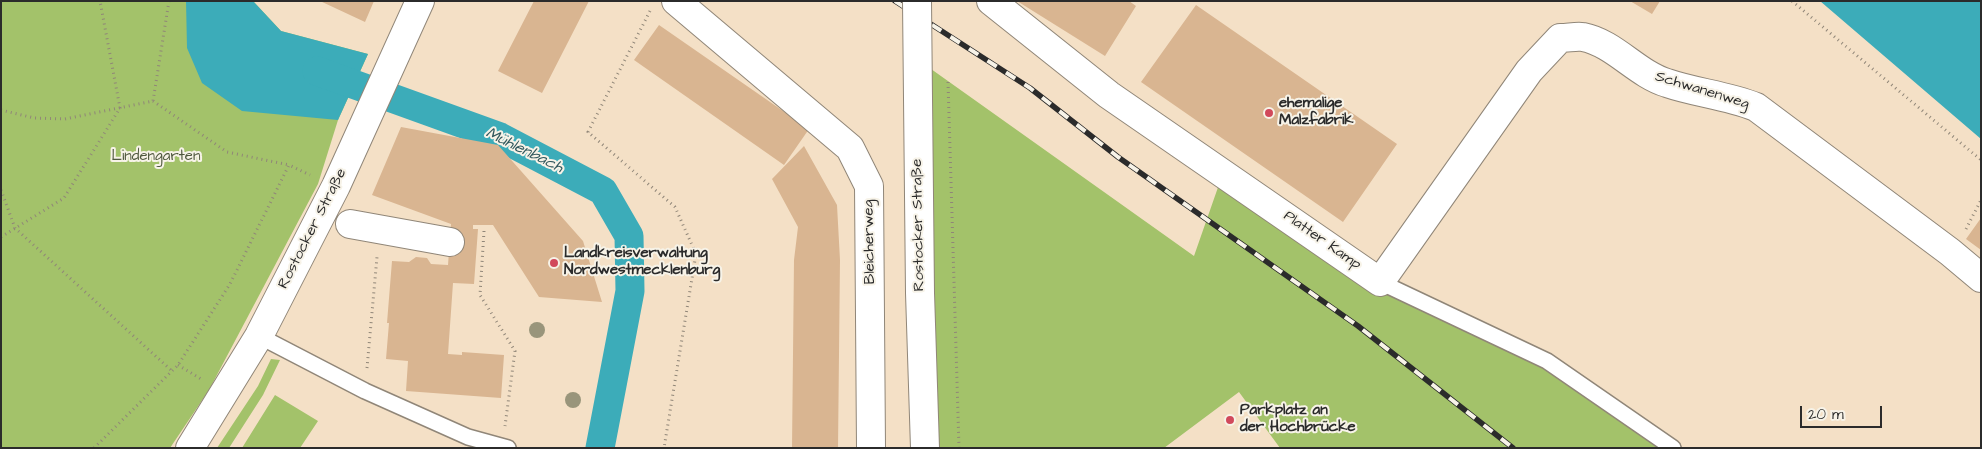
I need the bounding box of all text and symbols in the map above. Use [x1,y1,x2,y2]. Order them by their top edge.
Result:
street label: Schwanenweg [1653,68,1751,114]
place label: ehemalige Malzfabrik [1279,95,1354,130]
marker: ehemalige Malzfabrik [1263,107,1275,119]
water label: Mühlenbach [482,124,566,178]
park label: Lindengarten [112,148,200,166]
street label: Rostocker Straße [909,159,929,291]
street label: Rostocker Straße [275,166,351,292]
street label: Bleicherweg [860,200,880,284]
street label: Platter Kamp [1280,208,1364,274]
place label: Landkreisverwaltung Nordwestmecklenburg [564,245,720,280]
marker: Landkreisverwaltung Nordwestmecklenburg [548,257,560,269]
scale bar [1802,396,1884,428]
place label: Parkplatz an der Hochbrücke [1240,402,1356,437]
text: 20 m [1808,404,1844,425]
marker: Parkplatz an der Hochbrücke [1224,414,1236,426]

